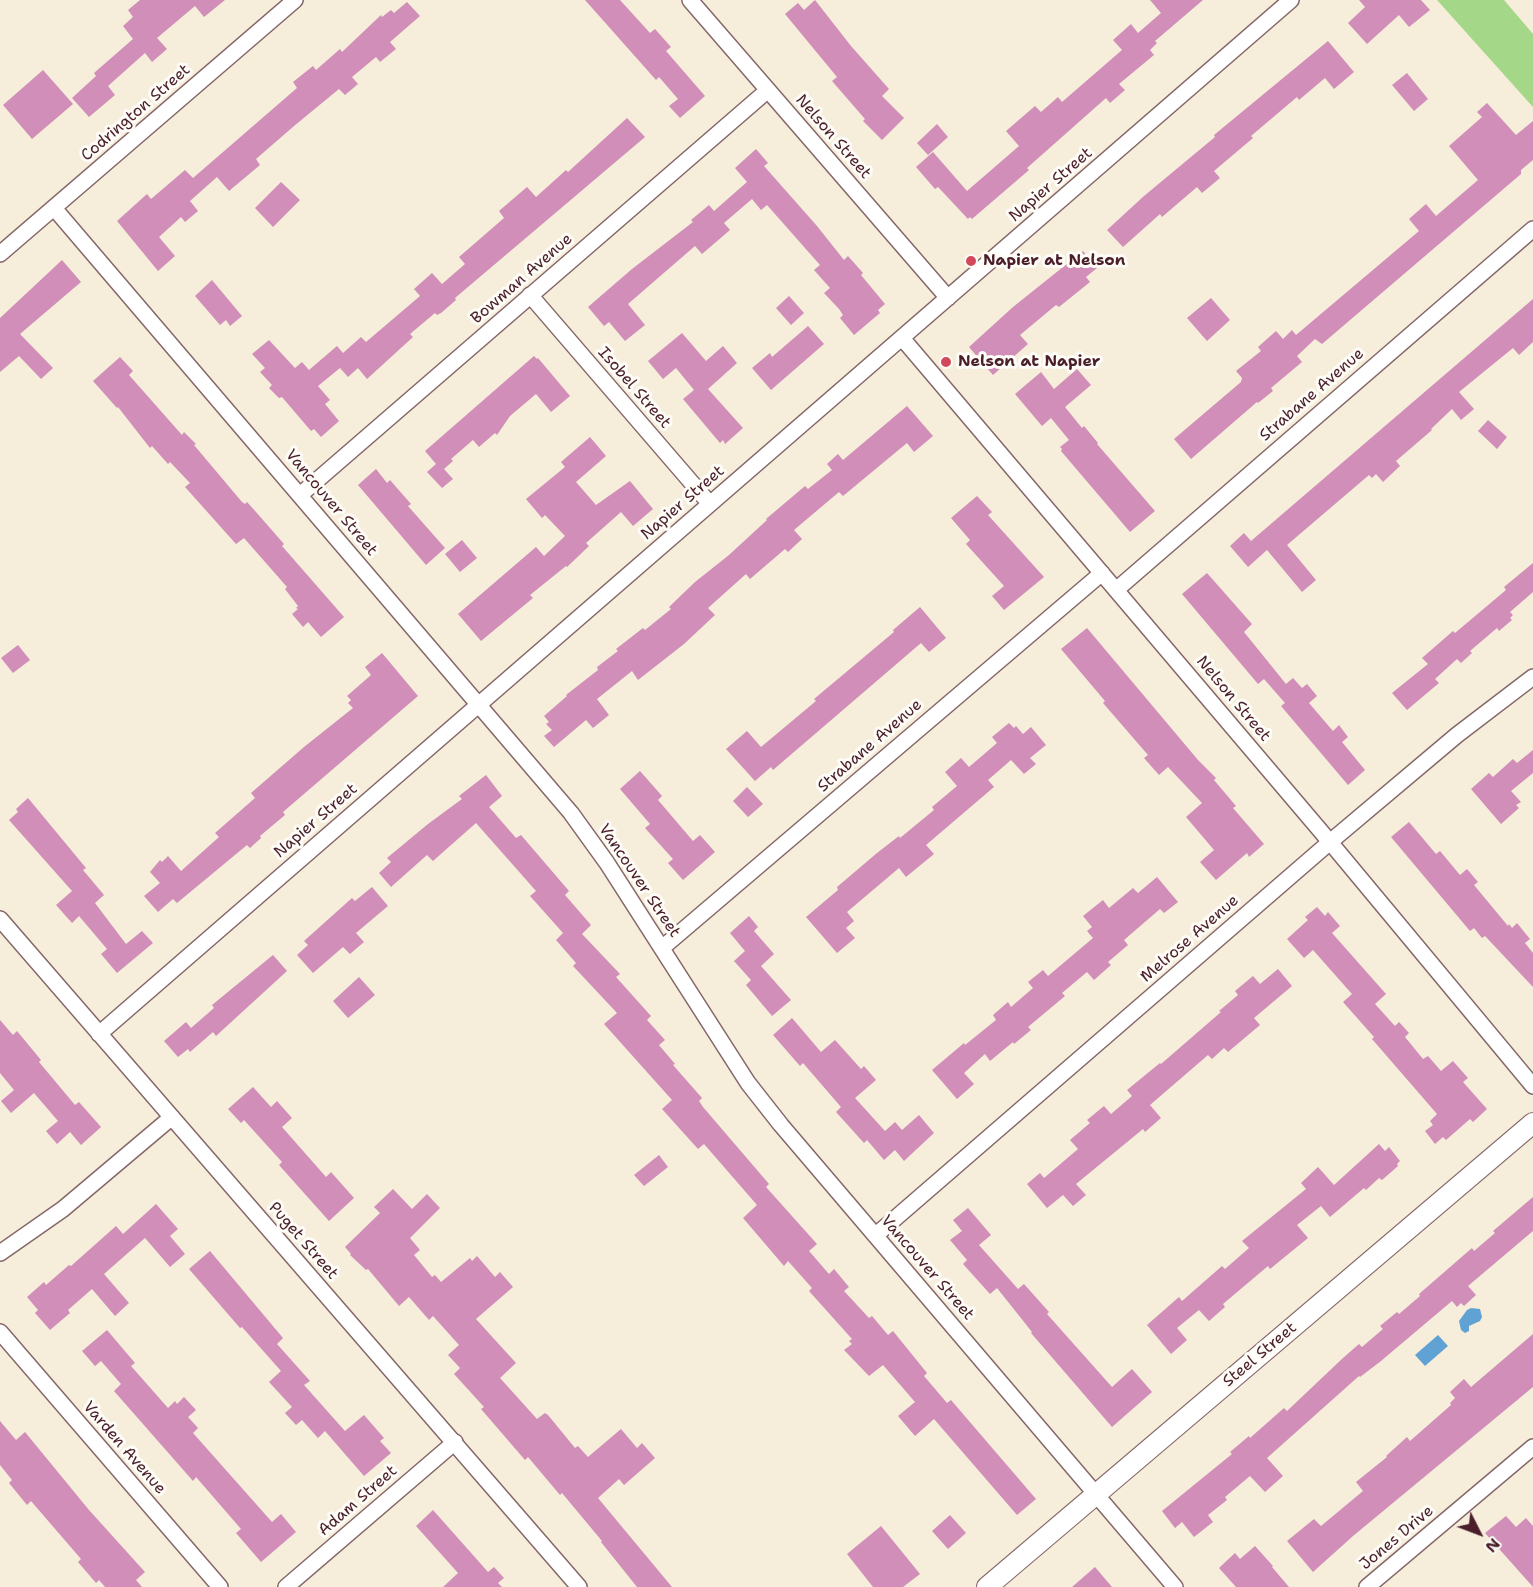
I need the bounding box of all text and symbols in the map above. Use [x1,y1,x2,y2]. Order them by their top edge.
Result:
street label: Codrington Street [78,60,194,166]
street label: Nelson Street [791,91,875,183]
street label: Napier Street [1006,144,1096,226]
street label: Bowman Avenue [467,230,577,328]
place label: Napier at Nelson [983,251,1125,271]
marker: Napier at Nelson [964,254,978,268]
street label: Isobel Street [593,343,675,433]
street label: Strabane Avenue [1256,344,1368,446]
place label: Nelson at Napier [958,352,1100,372]
marker: Nelson at Napier [939,355,953,369]
street label: Vancouver Street [281,446,381,560]
street label: Napier Street [638,462,728,544]
street label: Nelson Street [1192,652,1274,746]
street label: Strabane Avenue [814,695,926,797]
street label: Napier Street [271,780,361,862]
street label: Vancouver Street [594,821,684,941]
street label: Melrose Avenue [1137,891,1243,987]
street label: Puget Street [264,1198,342,1284]
street label: Vancouver Street [876,1212,978,1324]
street label: Steel Street [1219,1319,1301,1391]
street label: Varden Avenue [79,1398,169,1498]
street label: Adam Street [315,1462,401,1540]
street label: Jones Drive [1356,1502,1438,1574]
north arrow [1449,1503,1509,1563]
text: N [1481,1534,1505,1557]

